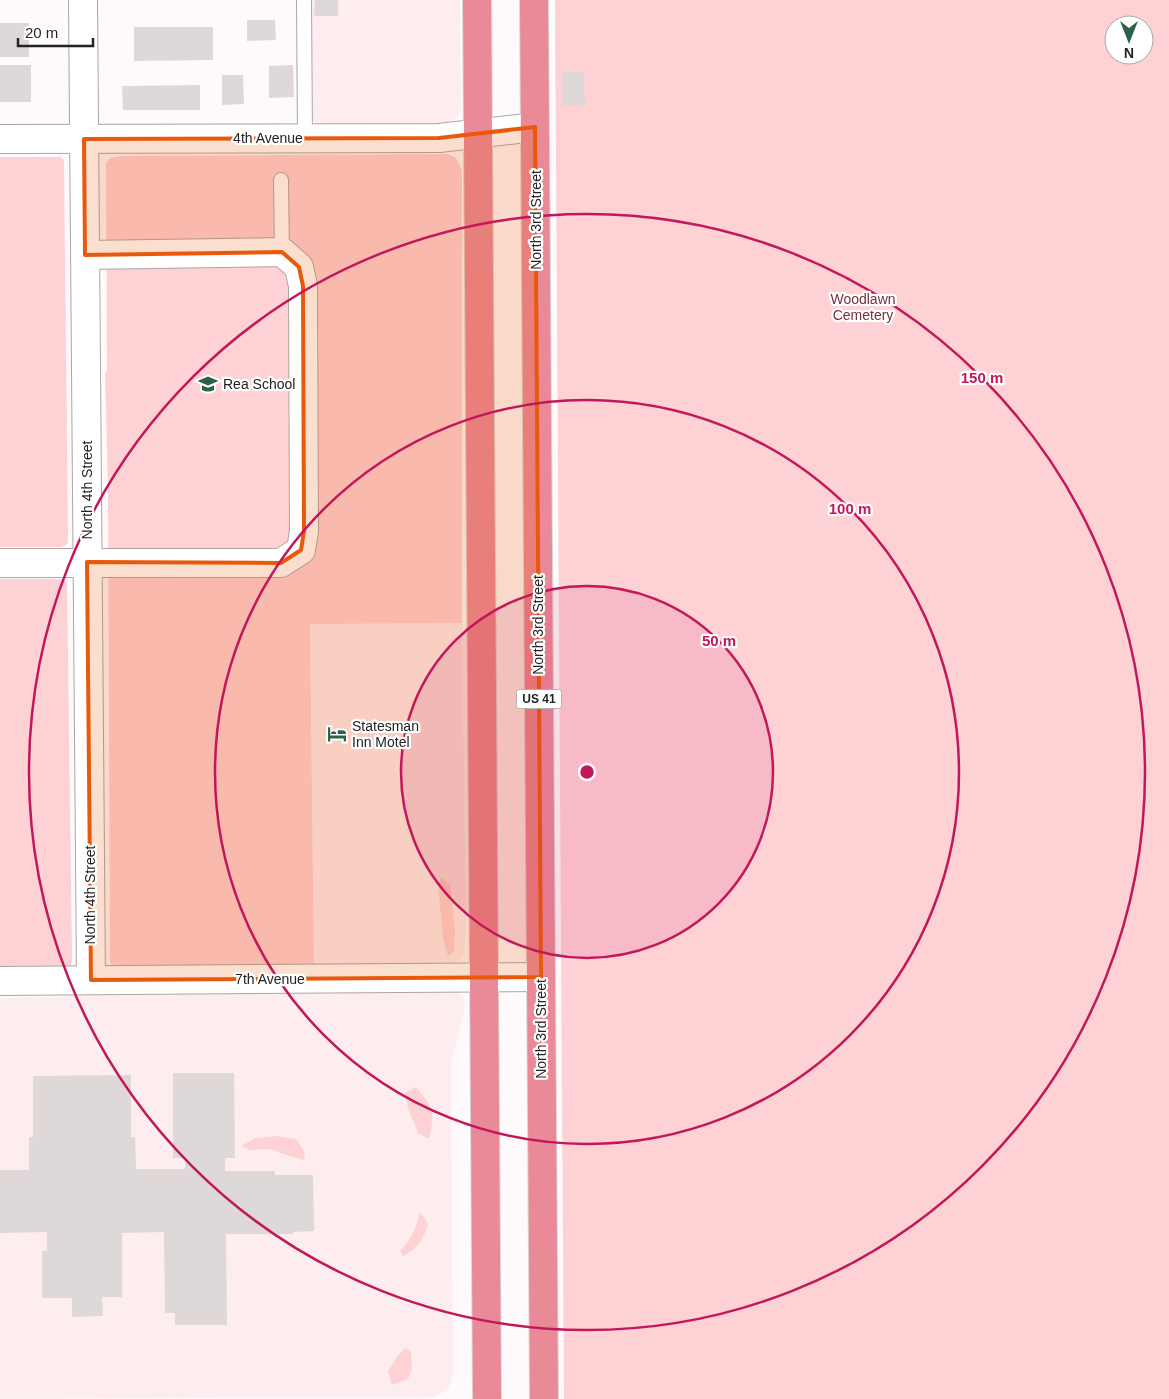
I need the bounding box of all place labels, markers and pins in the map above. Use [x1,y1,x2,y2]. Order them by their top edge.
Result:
school or university icon: Rea School [197,373,219,395]
place label: Rea School [223,376,295,392]
place label: Statesman Inn Motel [352,718,419,750]
hotel icon: Statesman Inn Motel [326,723,348,745]
centre of rings [578,763,596,781]

